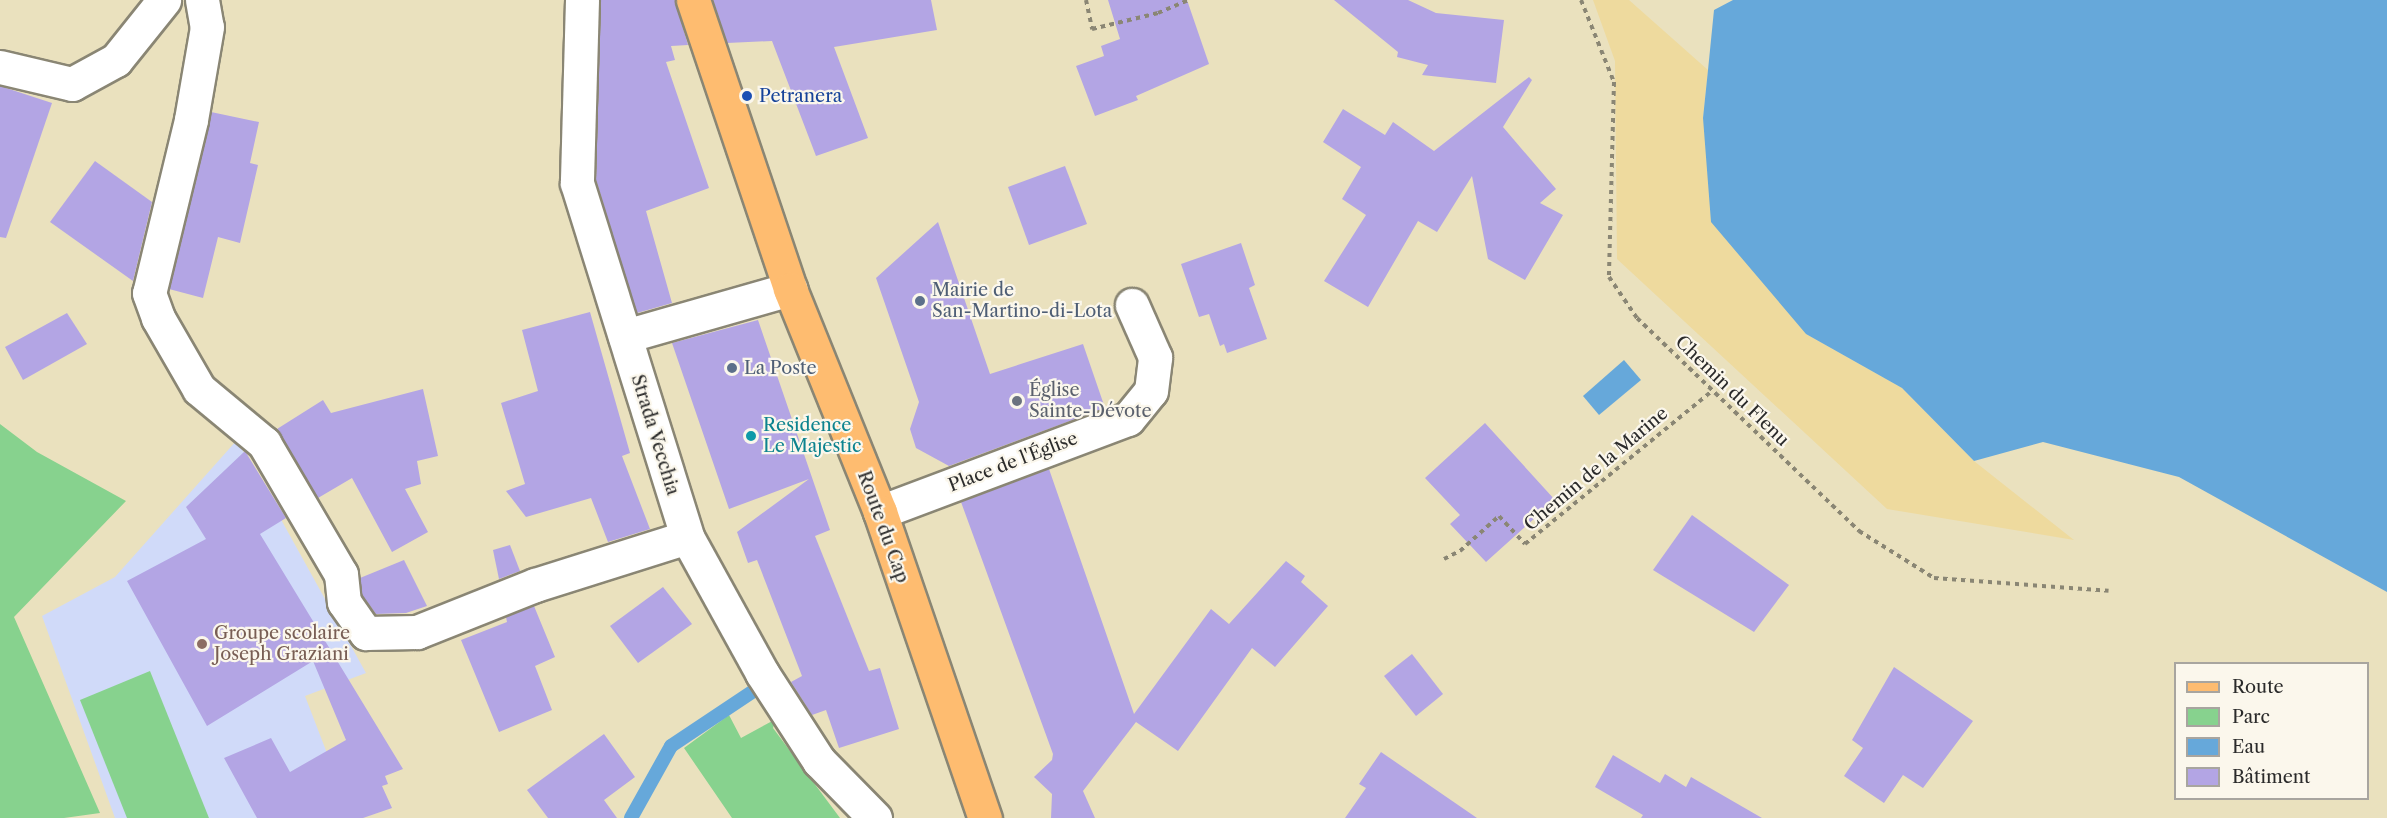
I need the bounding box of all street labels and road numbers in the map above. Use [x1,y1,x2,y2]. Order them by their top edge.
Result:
street label: Chemin du Flenu [1671,331,1793,451]
street label: Strada Vecchia [626,372,684,498]
street label: Chemin de la Marine [1520,403,1672,535]
street label: Place de l'Église [945,427,1081,497]
street label: Route du Cap [853,468,913,586]

